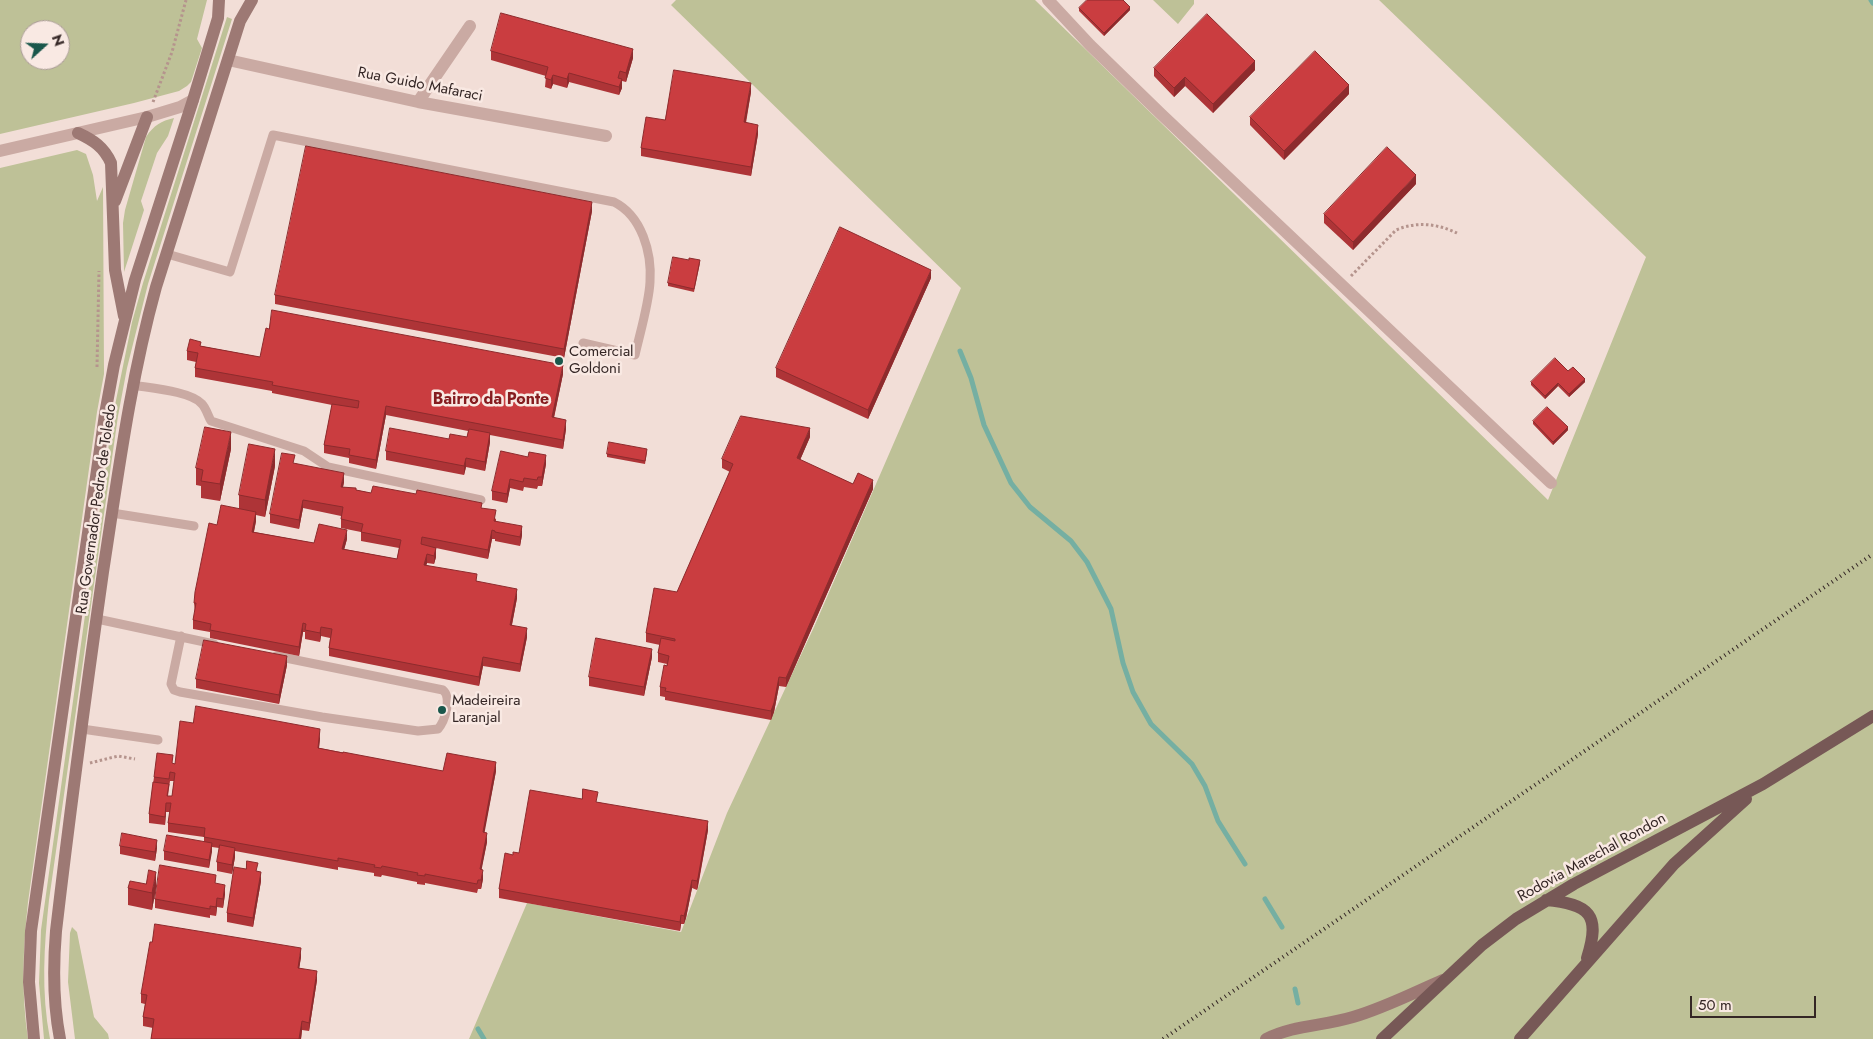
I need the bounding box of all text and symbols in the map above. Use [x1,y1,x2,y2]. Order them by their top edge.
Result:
north arrow [20,20,70,70]
text: N [47,32,69,49]
street label: Rua Guido Mafaraci [356,64,484,106]
place label: Comercial Goldoni [569,343,634,378]
marker: Comercial Goldoni [553,355,565,367]
district label: Bairro da Ponte [433,390,549,410]
street label: Rua Governador Pedro de Toledo [73,403,121,615]
place label: Madeireira Laranjal [452,692,520,727]
marker: Madeireira Laranjal [436,704,448,716]
street label: Rodovia Marechal Rondon [1515,810,1669,906]
scale bar [1693,986,1819,1018]
text: 50 m [1698,994,1732,1016]

